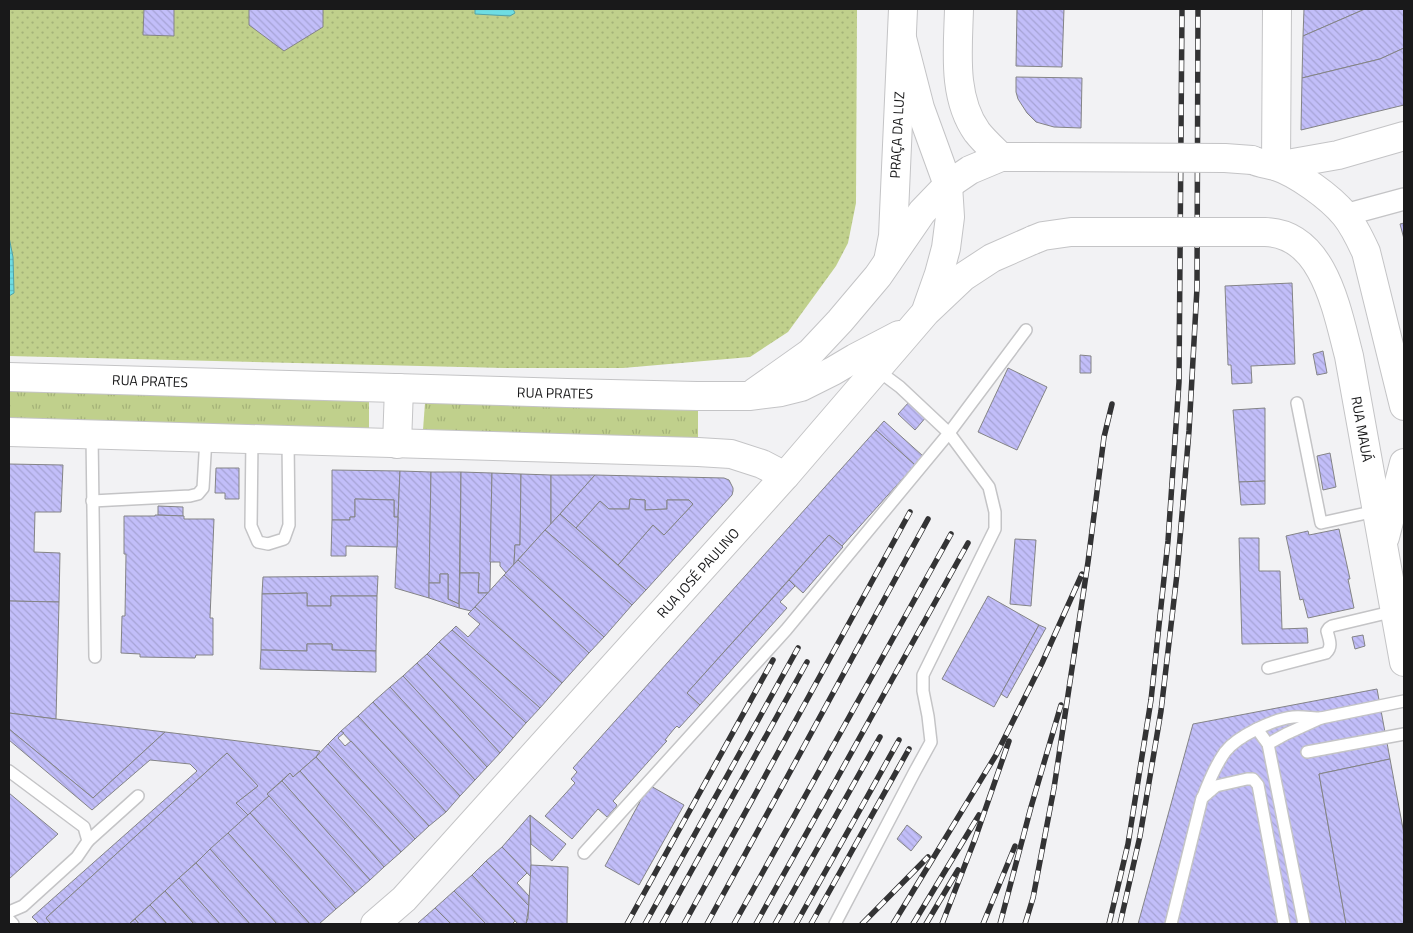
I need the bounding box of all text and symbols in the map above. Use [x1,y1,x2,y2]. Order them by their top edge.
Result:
street label: PRAÇA DA LUZ [884,91,909,179]
street label: RUA PRATES [112,369,188,392]
street label: RUA PRATES [517,381,593,404]
street label: RUA MAUÁ [1346,394,1379,464]
street label: RUA JOSÉ PAULINO [651,523,744,622]

